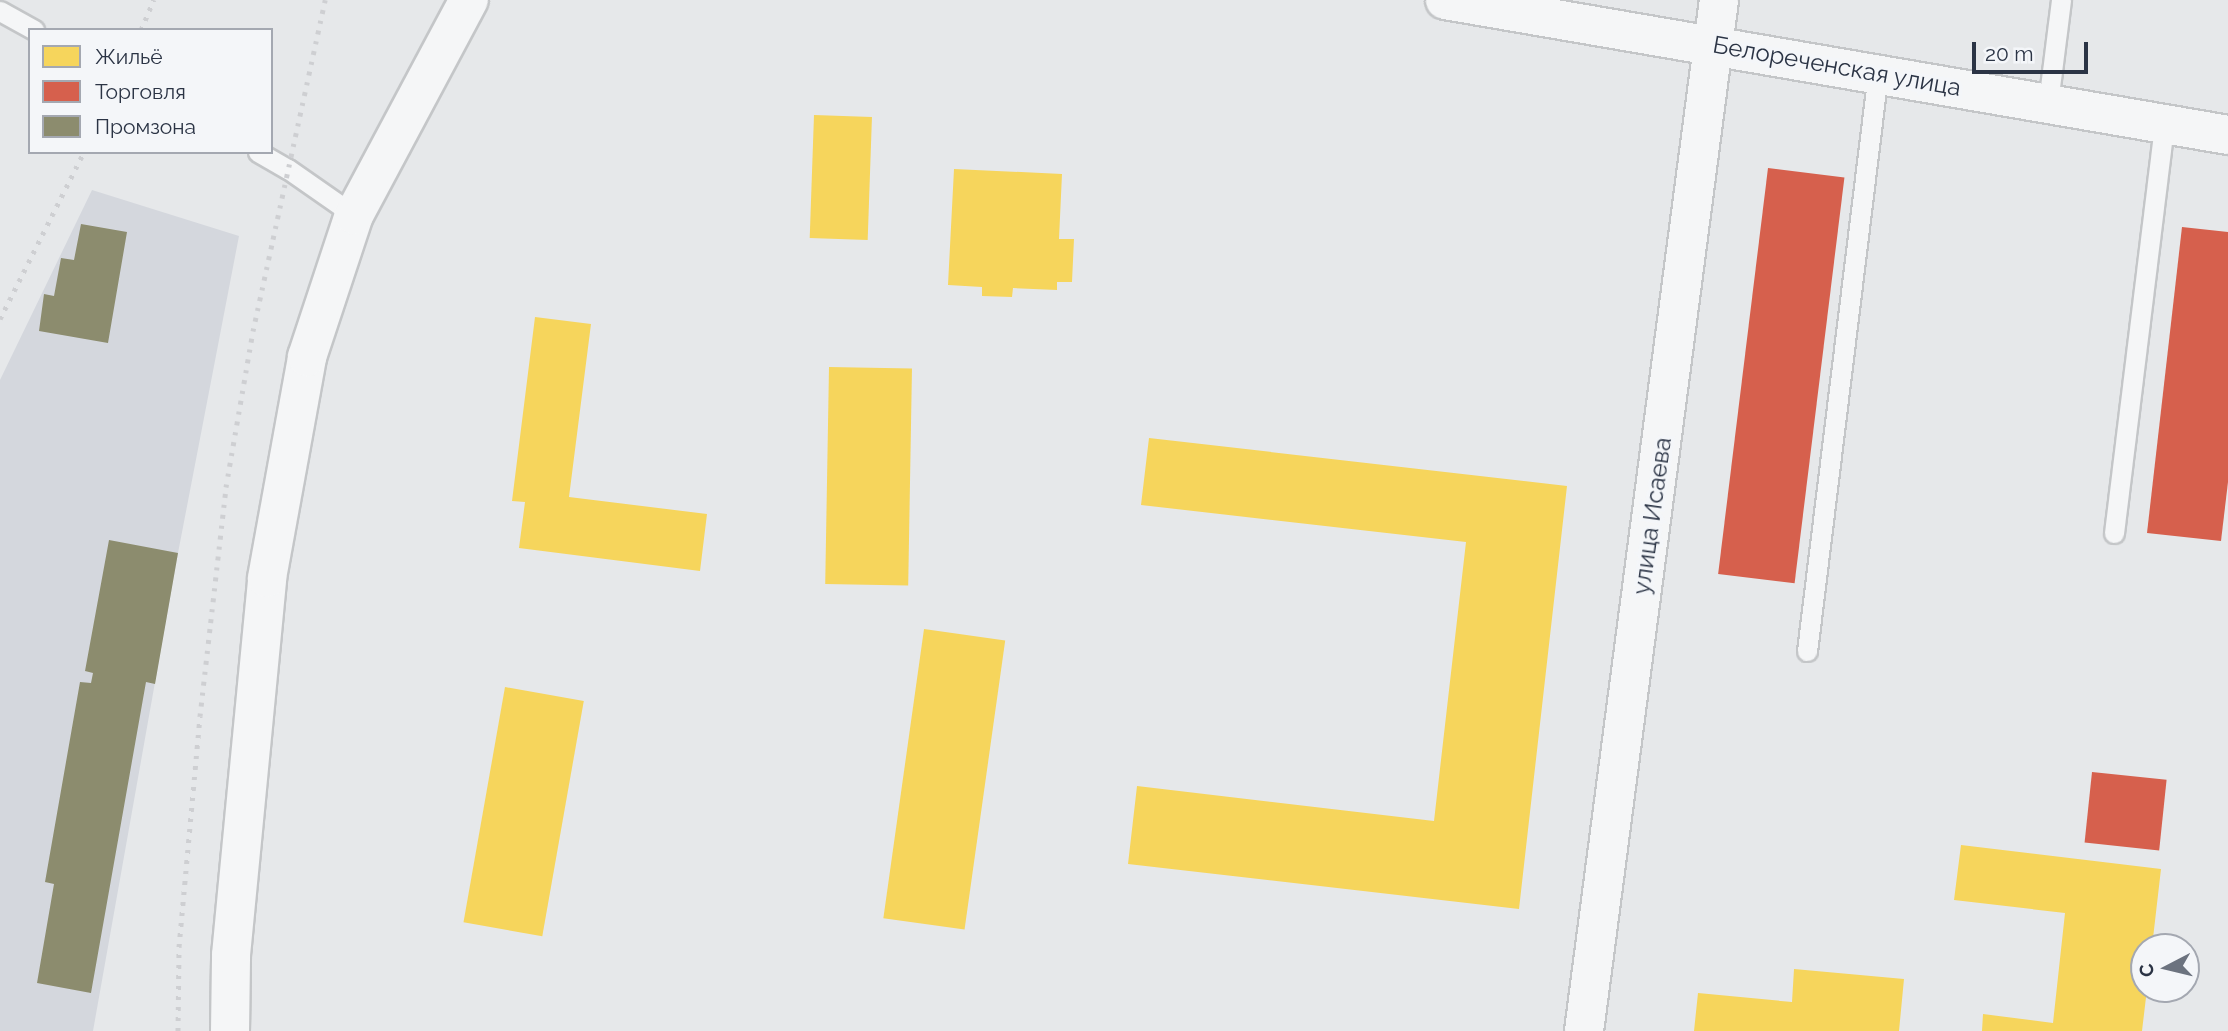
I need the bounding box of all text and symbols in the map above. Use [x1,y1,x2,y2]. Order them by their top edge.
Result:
legend [28,28,273,154]
scale bar [1976,28,2092,72]
street label: Белореченская улица [1710,30,1964,102]
text: 20 m [1985,41,2033,66]
text: Жильё [95,44,163,69]
text: Торговля [95,79,186,104]
text: Промзона [95,114,196,139]
street label: улица Исаева [1627,436,1677,596]
north arrow [2130,933,2200,1003]
text: С [2134,963,2158,978]

